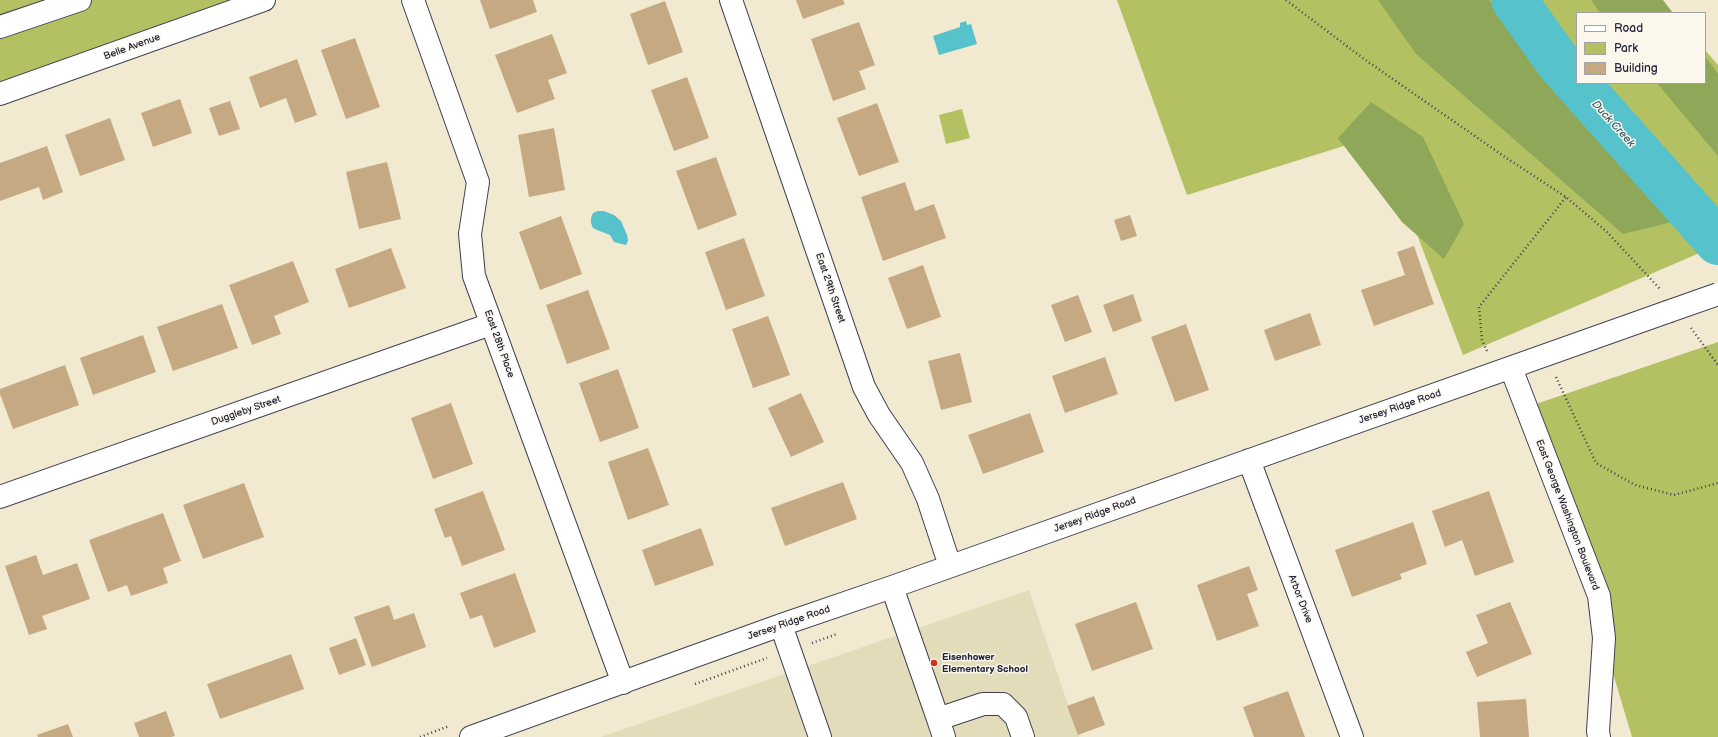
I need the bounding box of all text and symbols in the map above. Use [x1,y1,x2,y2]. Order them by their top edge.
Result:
legend [1576,12,1706,84]
text: Road [1614,21,1643,36]
street label: Belle Avenue [102,31,162,63]
text: Park [1614,41,1638,56]
text: Building [1614,61,1658,76]
water label: Duck Creek [1589,98,1637,150]
street label: East 29th Street [812,251,848,325]
street label: East 28th Place [481,308,517,380]
street label: Jersey Ridge Road [1357,387,1443,427]
street label: Duggleby Street [210,393,282,429]
street label: East George Washington Boulevard [1533,438,1601,592]
street label: Jersey Ridge Road [1052,495,1138,535]
street label: Arbor Drive [1285,573,1315,625]
street label: Jersey Ridge Road [746,603,832,643]
place label: Eisenhower Elementary School [942,651,1028,674]
marker: Eisenhower Elementary School [929,658,939,668]

